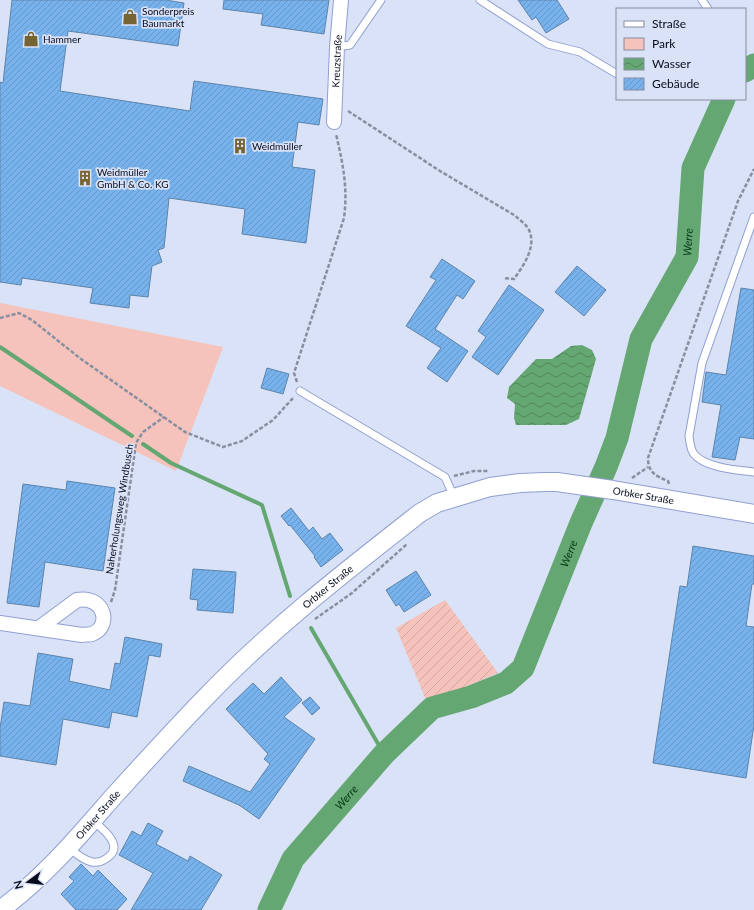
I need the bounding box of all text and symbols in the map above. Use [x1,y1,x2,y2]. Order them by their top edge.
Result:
place label: Sonderpreis Baumarkt [142,5,194,29]
shop icon: Sonderpreis Baumarkt [121,8,139,26]
legend [616,8,746,100]
text: Straße [652,16,686,31]
shop icon: Hammer [22,30,40,48]
place label: Hammer [43,33,81,45]
street label: Kreuzstraße [329,34,344,88]
text: Park [652,36,676,51]
text: Wasser [652,56,691,71]
text: Gebäude [652,76,699,91]
building icon: Weidmüller [231,137,249,155]
place label: Weidmüller [252,140,303,152]
place label: Weidmüller GmbH & Co. KG [97,166,168,190]
building icon: Weidmüller GmbH & Co. KG [76,169,94,187]
water label: Werre [680,228,695,256]
street label: Naherholungsweg Windbusch [103,443,135,575]
street label: Orbker Straße [612,484,675,506]
water label: Werre [557,538,580,569]
street label: Orbker Straße [300,562,355,611]
water label: Werre [332,782,360,812]
street label: Orbker Straße [73,787,123,842]
north arrow [8,862,48,902]
text: N [10,879,25,890]

